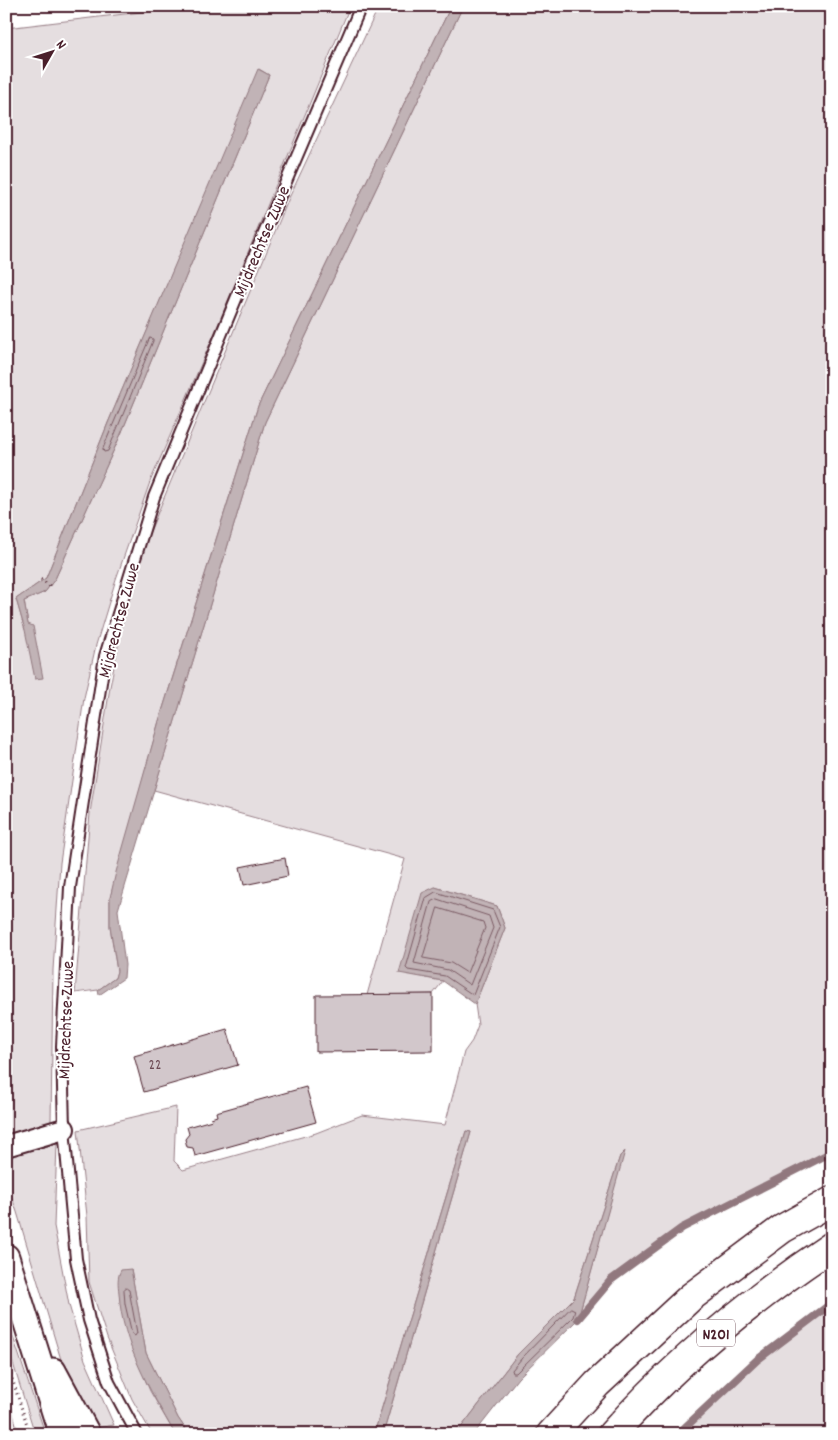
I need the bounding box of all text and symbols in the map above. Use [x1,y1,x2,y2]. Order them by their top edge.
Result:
north arrow [28,28,78,78]
text: N [51,36,71,54]
street label: Mijdrechtse Zuwe [229,182,298,301]
street label: Mijdrechtse Zuwe [93,560,148,681]
street label: Mijdrechtse Zuwe [53,960,82,1080]
house number: 22 [148,1055,162,1077]
road number: N201 [697,1320,735,1346]

